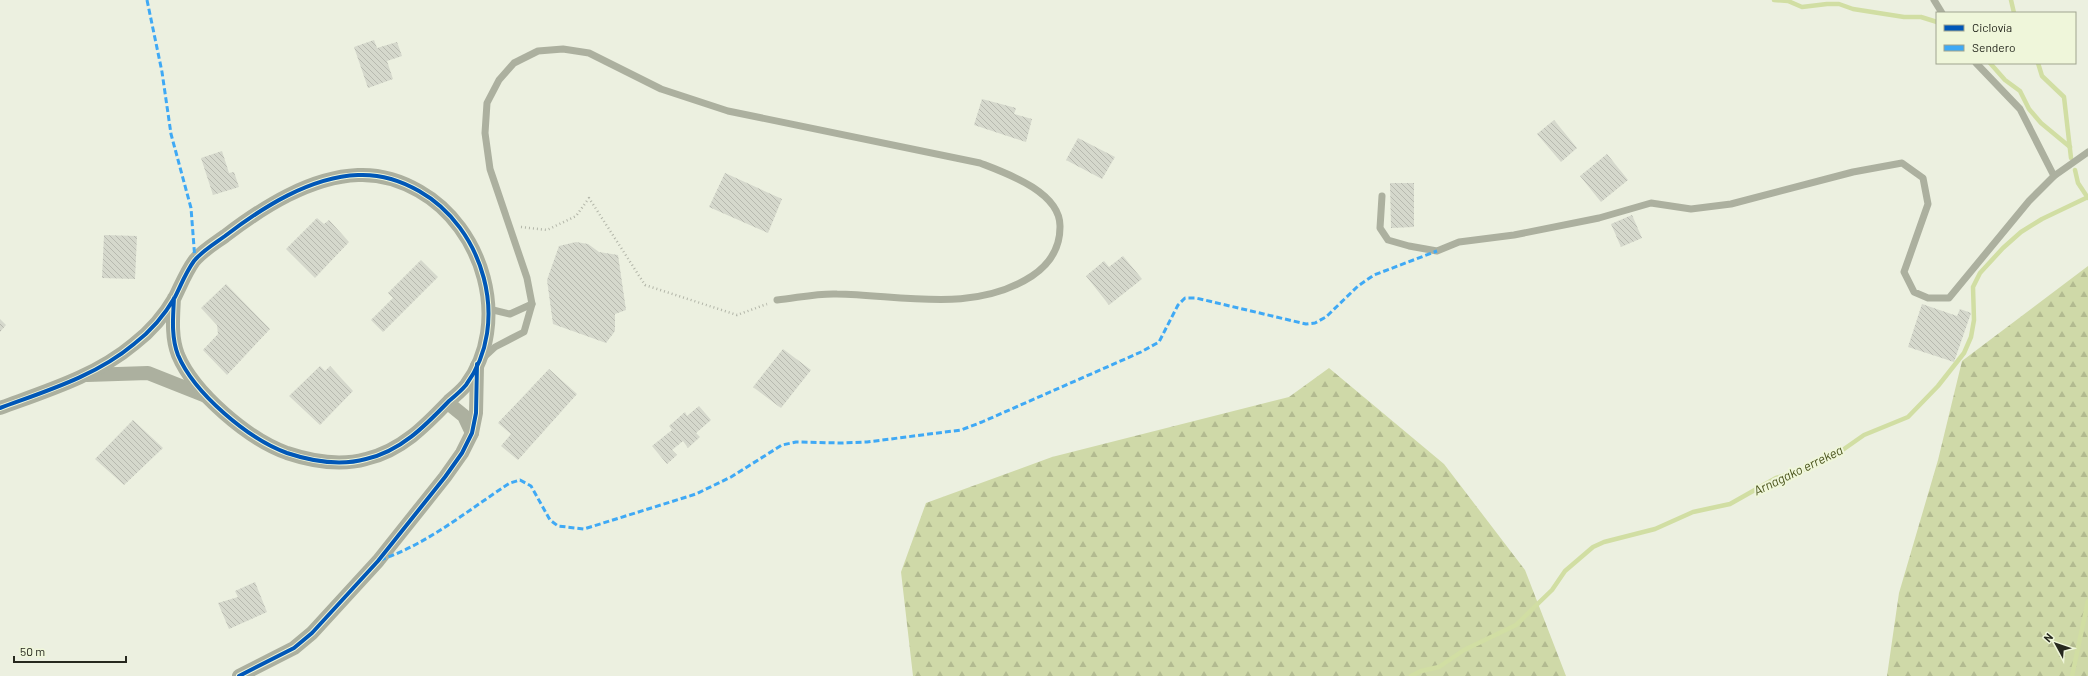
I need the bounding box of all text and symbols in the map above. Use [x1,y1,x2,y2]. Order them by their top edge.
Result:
legend [1936,12,2076,64]
text: Ciclovía [1972,20,2012,34]
text: Sendero [1972,40,2016,54]
water label: Arnagako errekea [1751,441,1845,499]
north arrow [2036,624,2076,664]
text: N [2041,630,2055,644]
scale bar [14,638,126,664]
text: 50 m [20,644,45,658]

